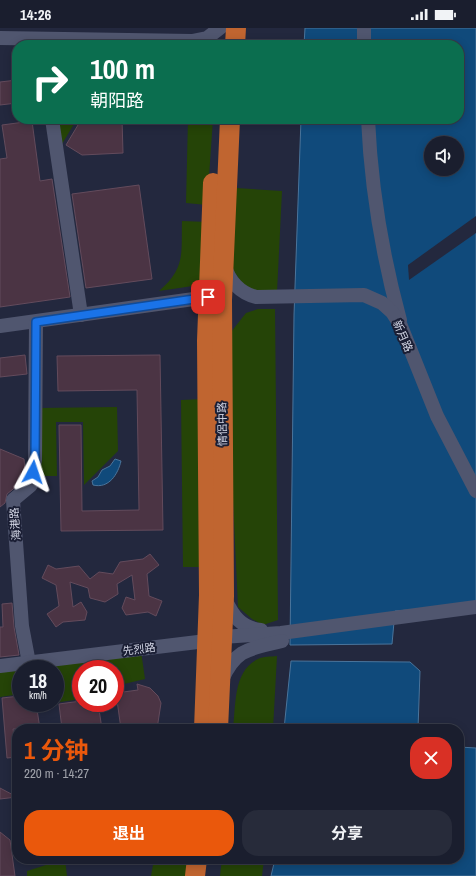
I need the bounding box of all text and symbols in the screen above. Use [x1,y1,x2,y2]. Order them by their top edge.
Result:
text: 14:26 [20,4,51,25]
text: 100 m [90,50,155,88]
icon: right [24,56,76,108]
text: 朝阳路 [90,88,144,113]
map controls [424,136,464,176]
button: sound [424,136,464,176]
pin [191,280,225,314]
icon: arrive [197,286,219,308]
street label: 新月路 [390,318,416,354]
street label: 情侶中路 [215,402,229,446]
position arrow [12,451,54,493]
street label: 海港路 [7,507,23,541]
street label: 先烈路 [122,640,156,658]
speed limit sign: 20 [72,660,124,712]
text: 18 [29,667,47,694]
text: km/h [29,689,47,702]
text: 1 分钟 [24,734,88,766]
button: close [410,737,452,779]
text: 220 m · 14:27 [24,765,89,782]
button: 退出 [24,810,234,856]
button: 分享 [242,810,452,856]

